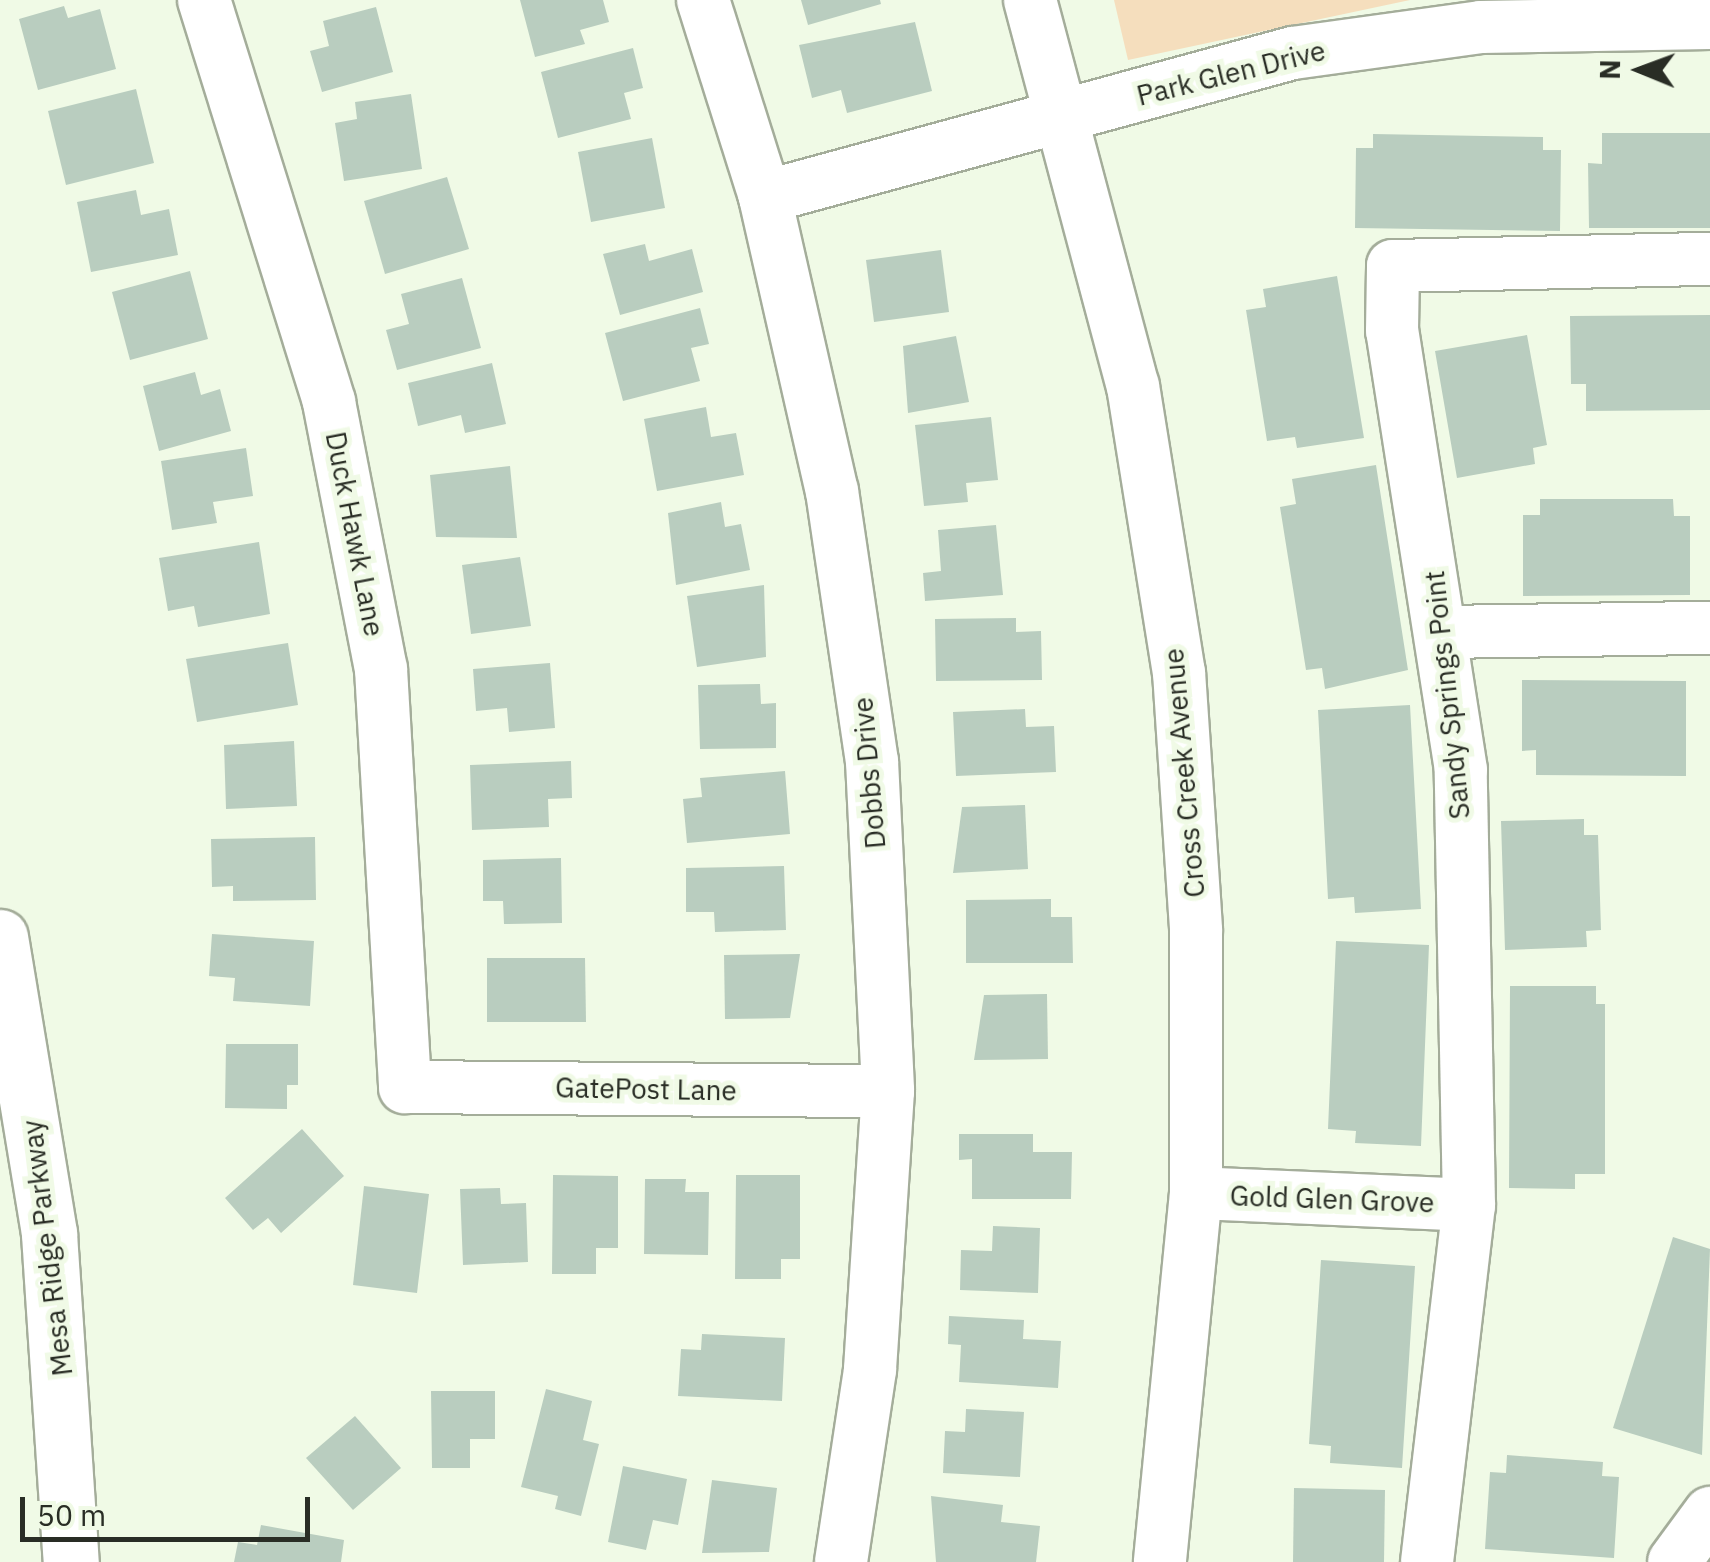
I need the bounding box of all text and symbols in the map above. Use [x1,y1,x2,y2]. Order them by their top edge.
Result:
north arrow [1590,20,1690,120]
street label: Park Glen Drive [1133,33,1329,113]
text: N [1591,59,1628,80]
street label: Duck Hawk Lane [319,429,391,639]
street label: Sandy Springs Point [1417,569,1477,821]
street label: Cross Creek Avenue [1156,647,1212,899]
street label: Dobbs Drive [846,696,892,850]
street label: GatePost Lane [555,1071,737,1107]
street label: Mesa Ridge Parkway [15,1118,79,1378]
street label: Gold Glen Grove [1229,1179,1435,1219]
scale bar [25,1477,315,1539]
text: 50 m [37,1495,106,1534]

